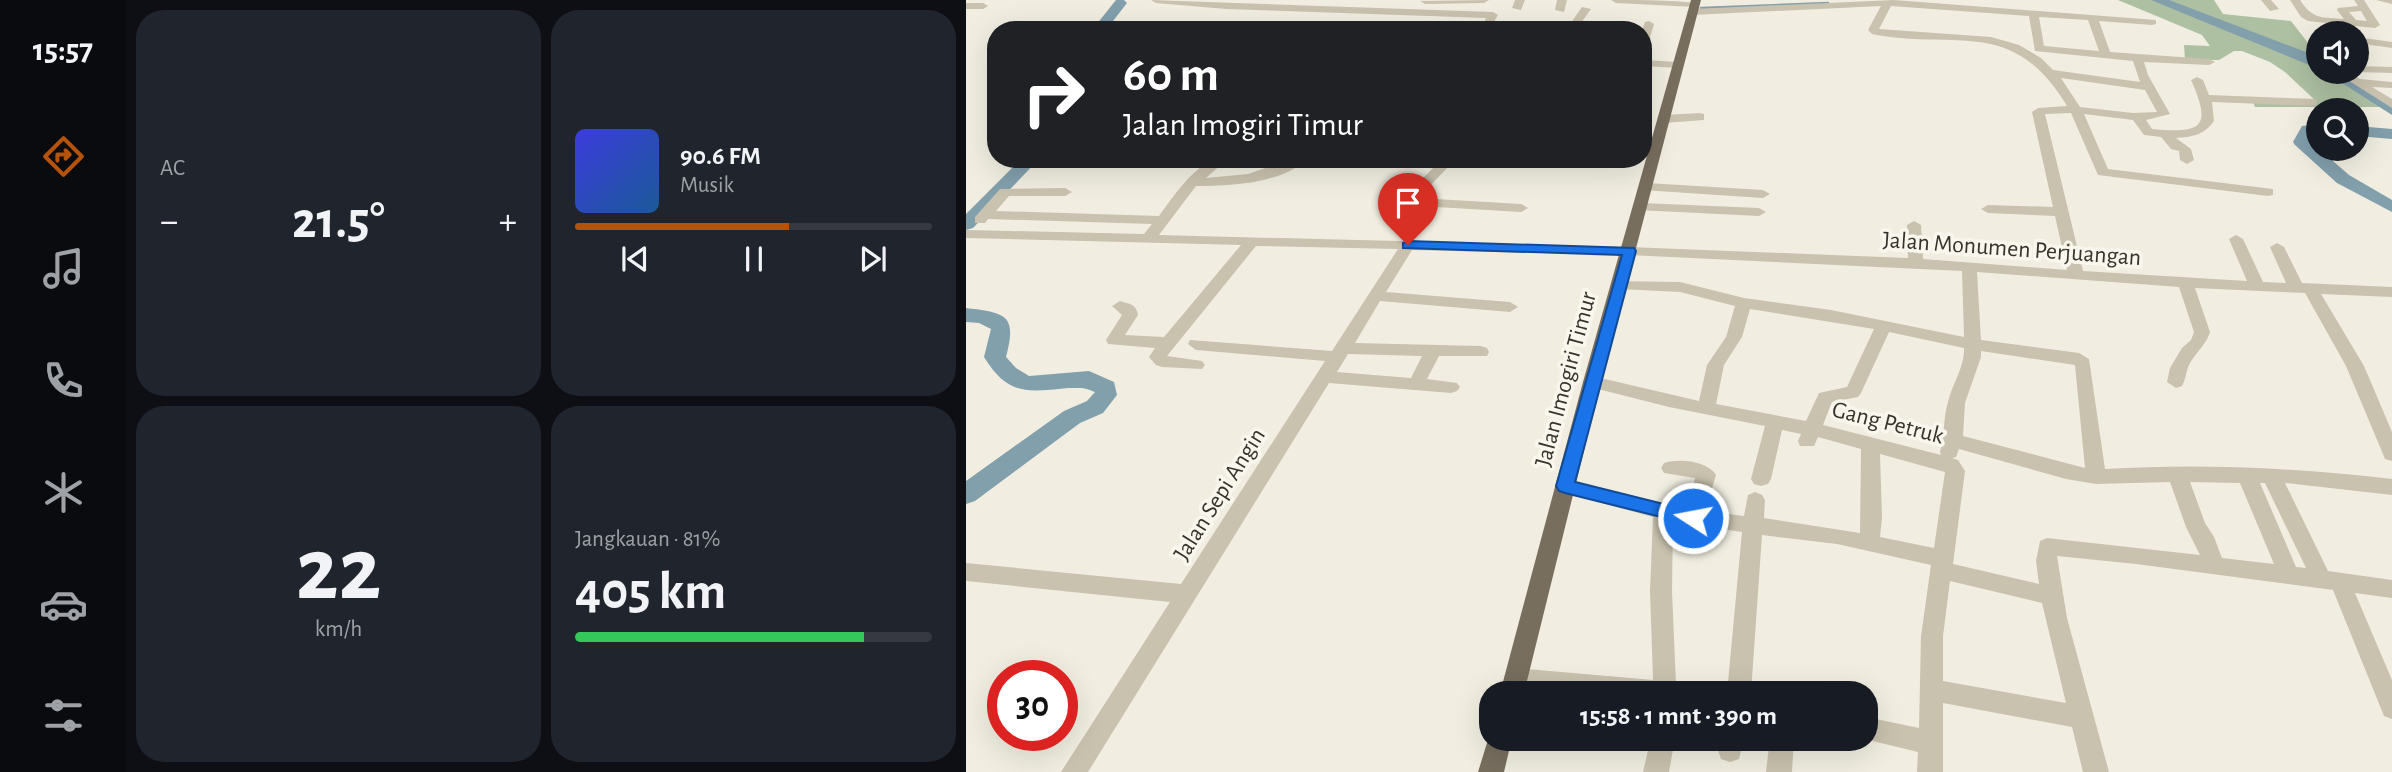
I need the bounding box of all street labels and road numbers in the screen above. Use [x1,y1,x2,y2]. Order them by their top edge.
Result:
street label: Jalan Monumen Perjuangan [1882,228,2142,270]
street label: Jalan Imogiri Timur [1531,289,1601,469]
street label: Gang Petruk [1829,398,1946,448]
street label: Jalan Sepi Angin [1170,424,1270,565]

